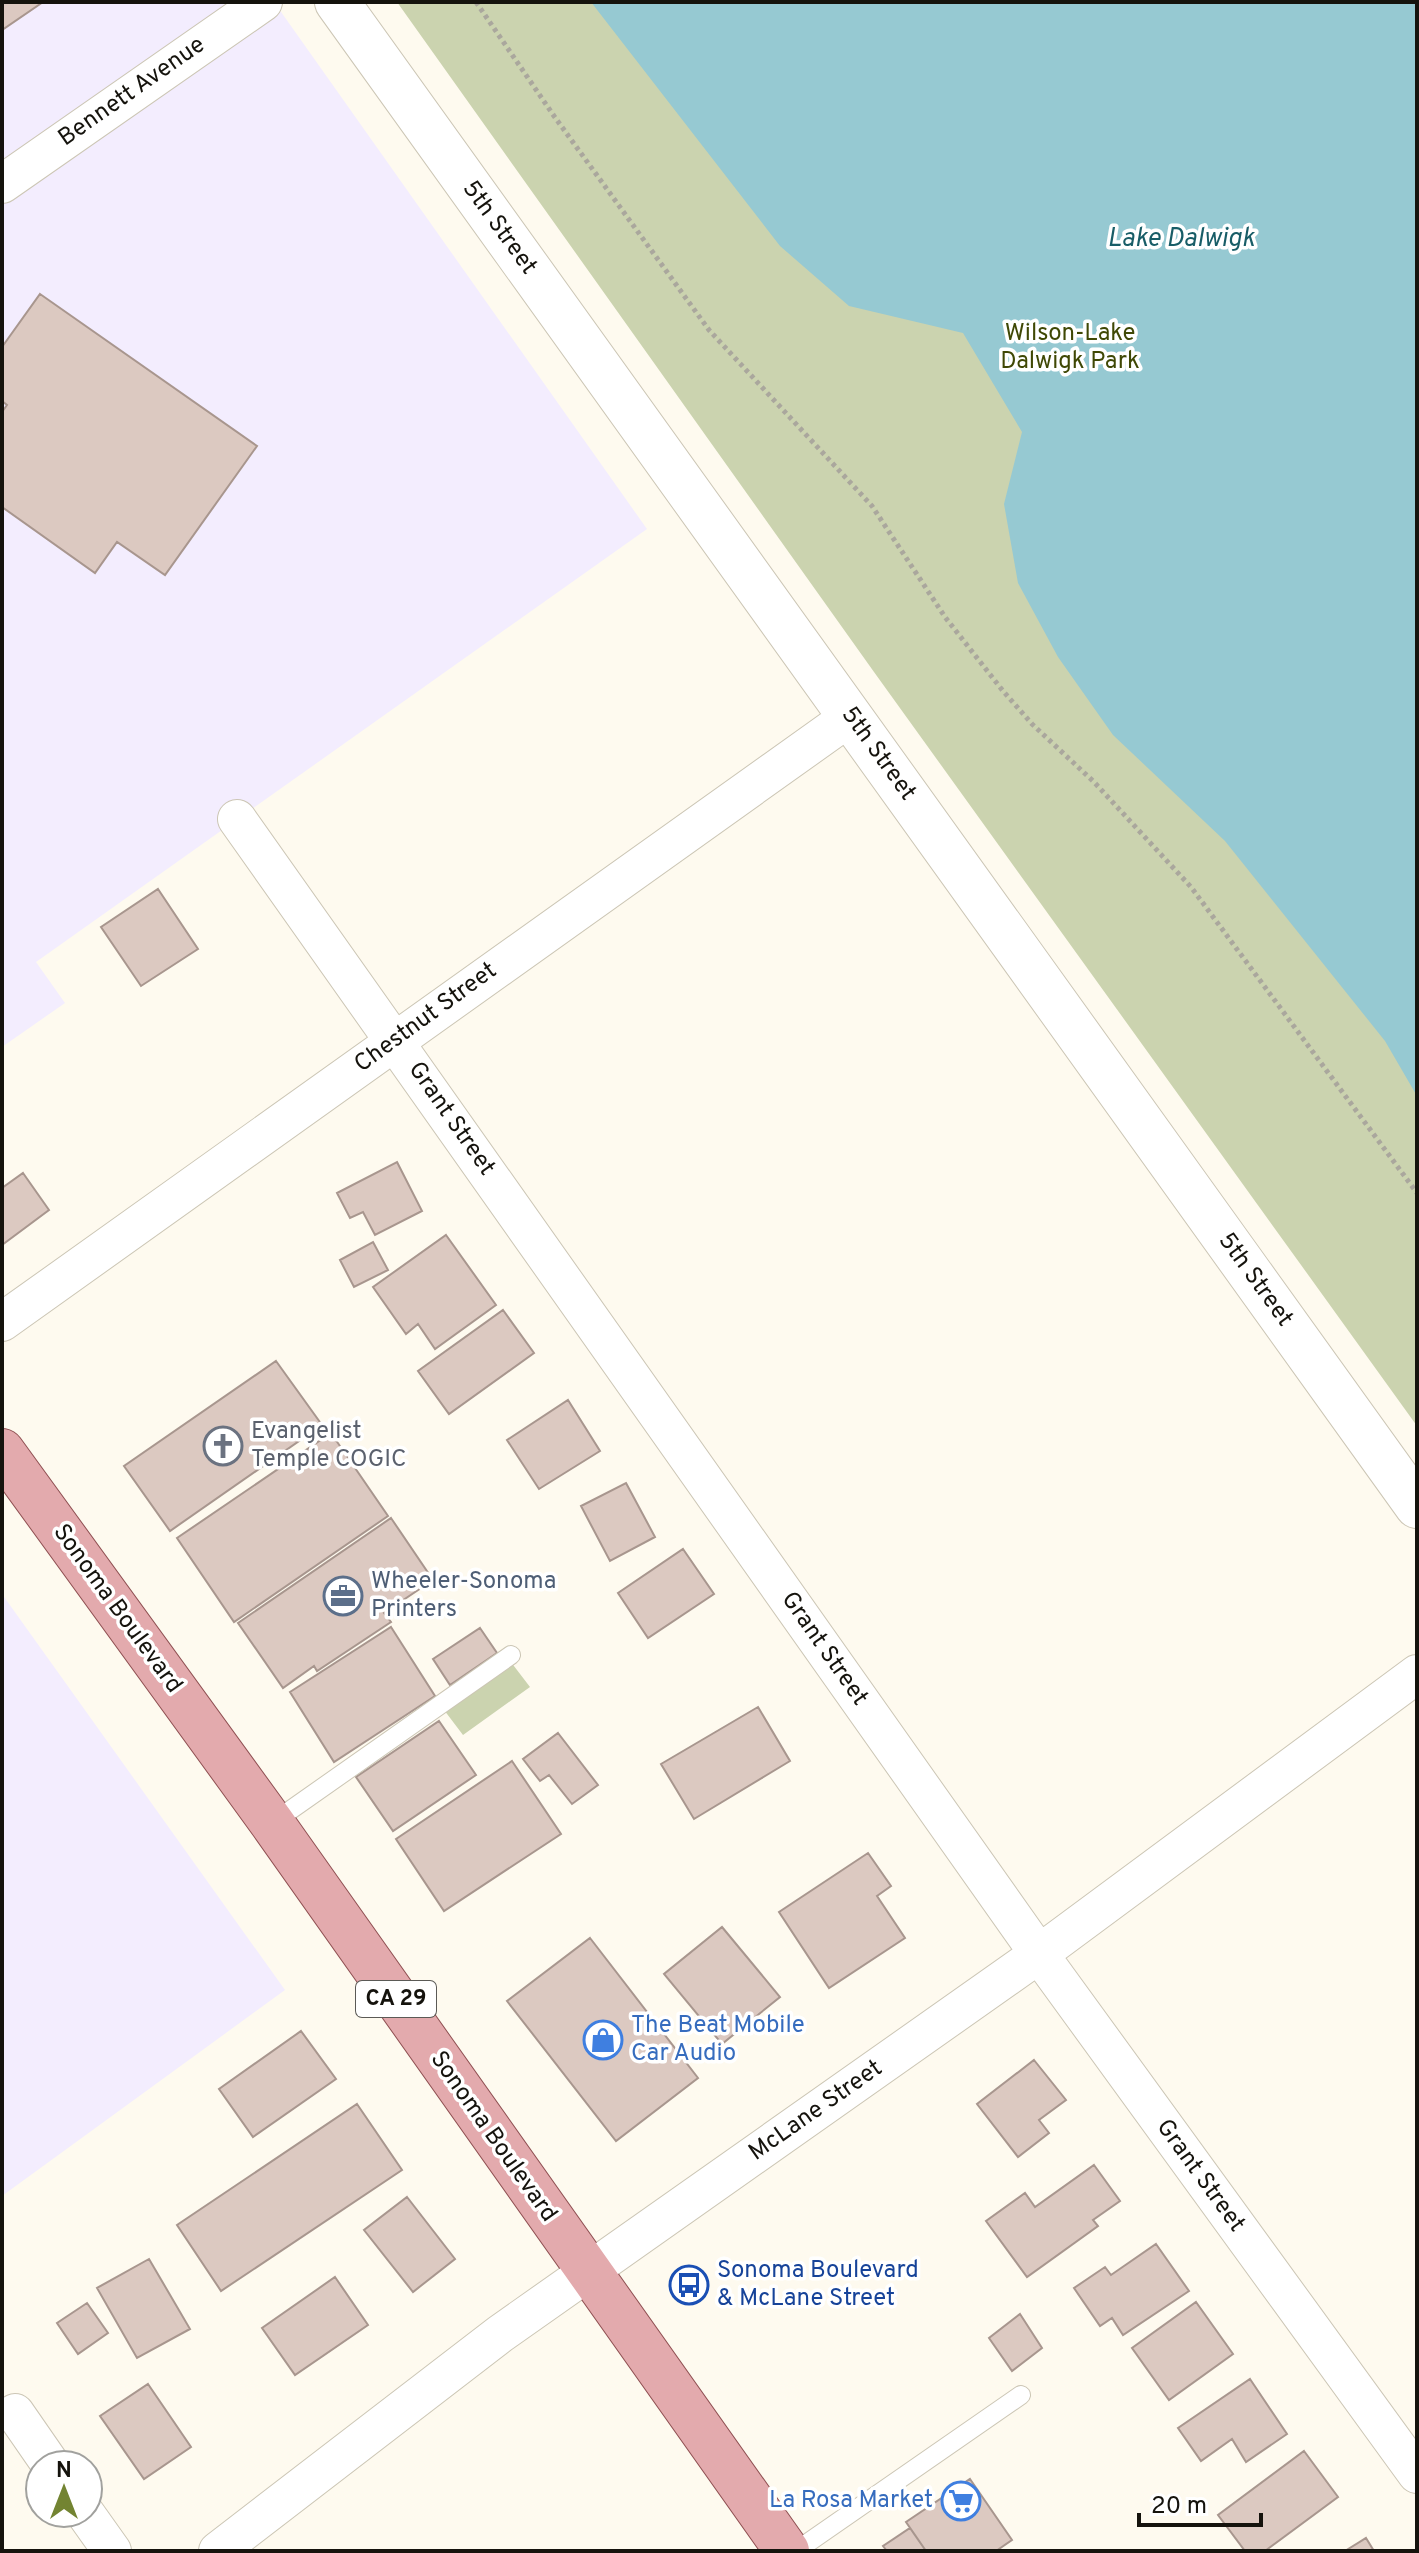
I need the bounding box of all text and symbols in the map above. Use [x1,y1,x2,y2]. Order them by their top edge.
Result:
street label: Bennett Avenue [53,30,211,154]
street label: 5th Street [455,175,543,281]
water label: Lake Dalwigk [1107,223,1256,256]
park label: Wilson-Lake Dalwigk Park [1000,319,1140,377]
street label: 5th Street [834,701,922,807]
street label: Chestnut Street [349,956,503,1080]
street label: Grant Street [401,1056,501,1182]
street label: 5th Street [1211,1227,1299,1333]
place label: Evangelist Temple COGIC [251,1417,406,1475]
church icon: Evangelist Temple COGIC [202,1425,244,1467]
street label: Sonoma Boulevard [46,1519,188,1699]
place label: Wheeler-Sonoma Printers [371,1567,556,1625]
office icon: Wheeler-Sonoma Printers [322,1575,364,1617]
street label: Grant Street [774,1586,874,1712]
road number: CA 29 [356,1981,436,2017]
place label: The Beat Mobile Car Audio [631,2011,805,2069]
shop icon: The Beat Mobile Car Audio [582,2019,624,2061]
street label: Sonoma Boulevard [423,2046,563,2228]
street label: McLane Street [743,2054,889,2168]
street label: Grant Street [1149,2114,1251,2238]
place label: Sonoma Boulevard & McLane Street [717,2256,919,2314]
bus stop icon: Sonoma Boulevard & McLane Street [668,2264,710,2306]
north arrow [24,2449,104,2529]
text: N [56,2458,72,2485]
scale bar [1139,2477,1261,2527]
supermarket icon: La Rosa Market [940,2480,982,2522]
place label: La Rosa Market [769,2486,933,2516]
text: 20 m [1151,2492,1207,2522]

